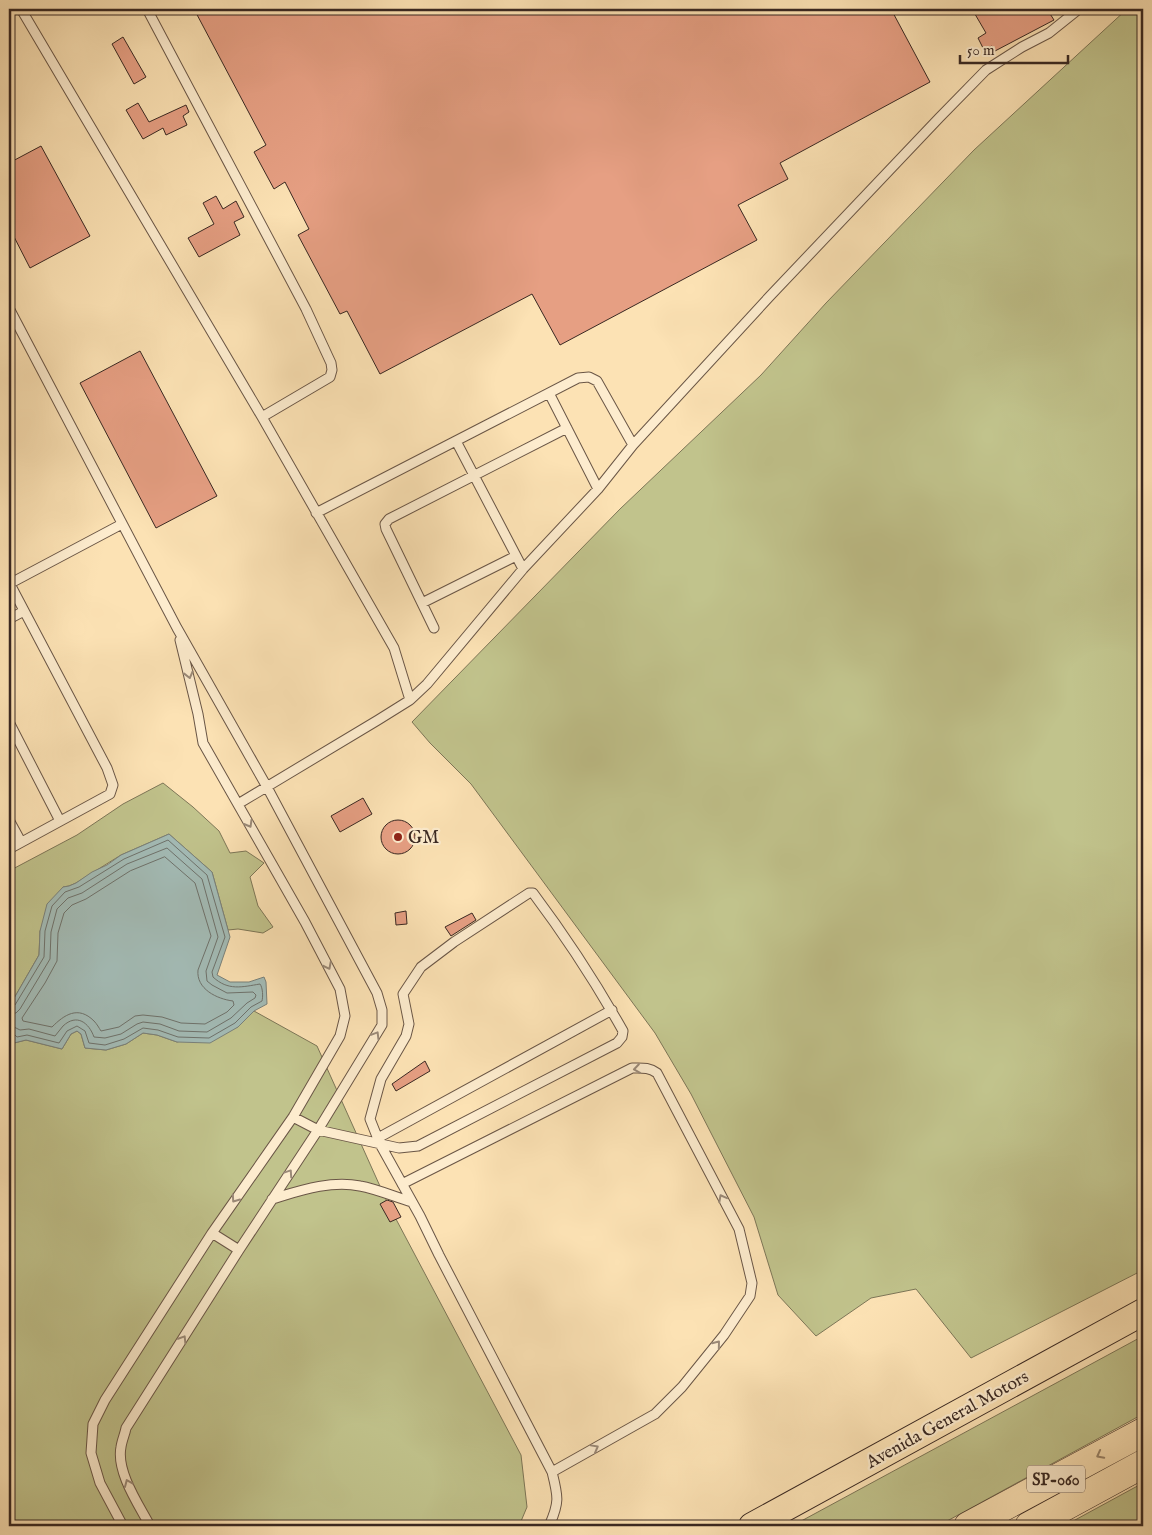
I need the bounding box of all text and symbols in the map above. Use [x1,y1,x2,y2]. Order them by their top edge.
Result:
scale bar [960,32,1067,64]
text: 50 m [967,41,995,60]
one-way arrow [183,671,194,680]
one-way arrow [243,818,253,827]
place label: GM [408,827,439,850]
marker: GM [392,831,404,843]
one-way arrow [322,961,332,970]
one-way arrow [369,1032,379,1041]
one-way arrow [633,1063,641,1074]
one-way arrow [283,1169,293,1178]
one-way arrow [232,1193,241,1203]
one-way arrow [719,1194,729,1203]
one-way arrow [176,1335,186,1344]
one-way arrow [711,1341,720,1350]
street label: Avenida General Motors [862,1366,1033,1475]
one-way arrow [589,1444,598,1454]
one-way arrow [1097,1449,1106,1459]
road number: SP-060 [1027,1466,1085,1492]
one-way arrow [124,1479,135,1488]

